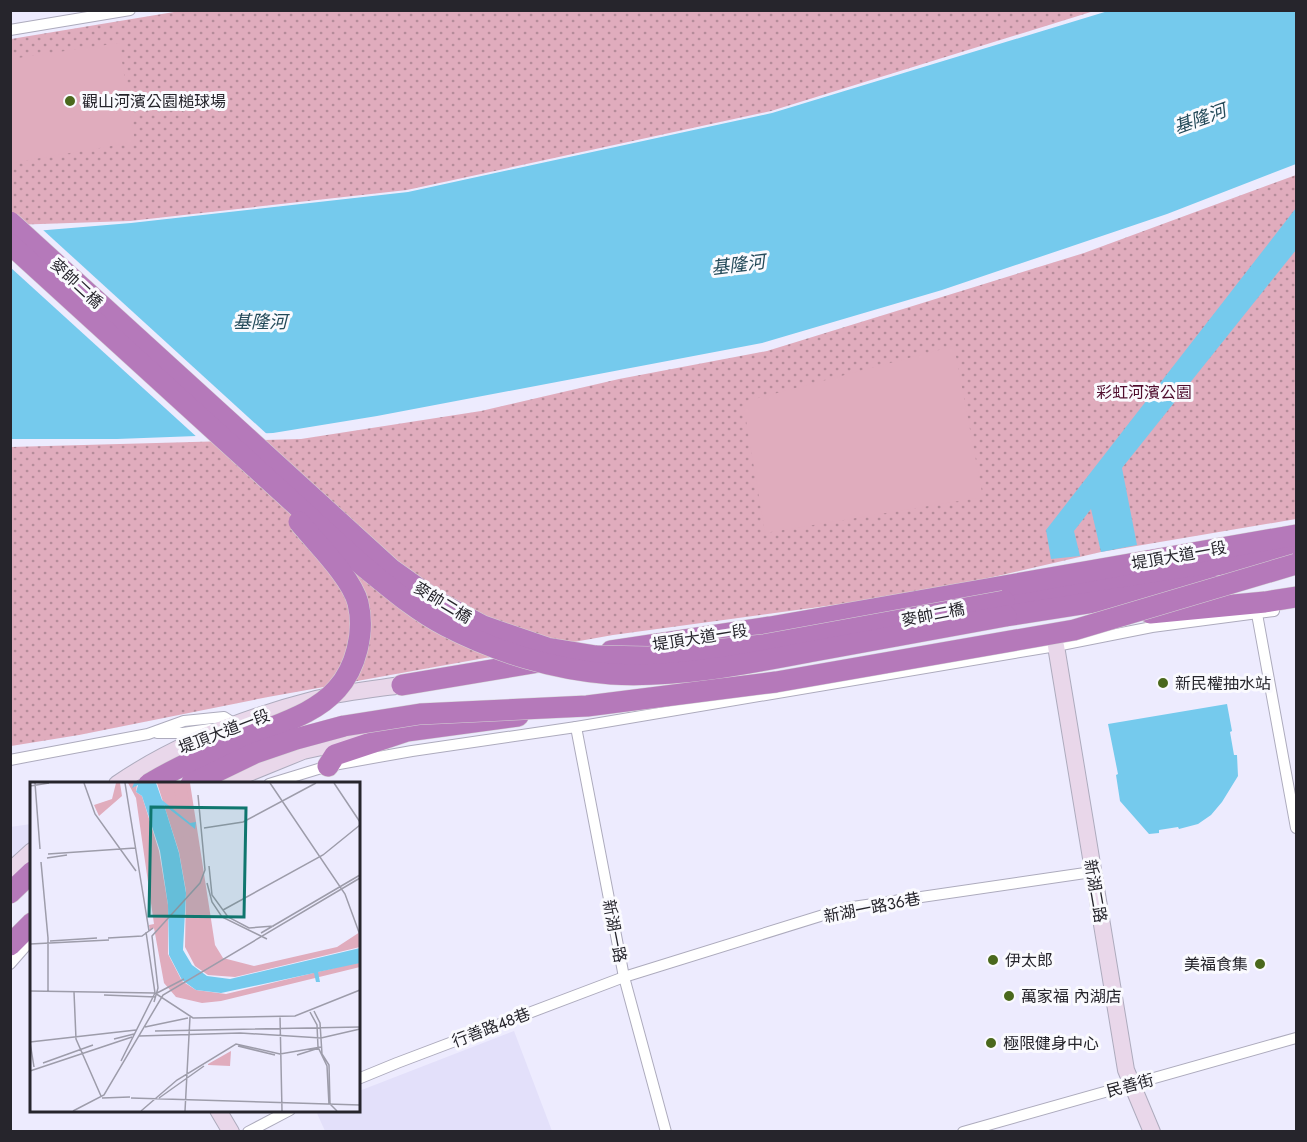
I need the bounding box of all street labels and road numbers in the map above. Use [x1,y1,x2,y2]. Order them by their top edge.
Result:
street label: 麥帥二橋 [45,253,108,314]
street label: 堤頂大道一段 [1130,536,1228,575]
street label: 麥帥二橋 [409,576,476,629]
street label: 麥帥二橋 [899,597,967,632]
street label: 堤頂大道一段 [651,619,749,656]
street label: 堤頂大道一段 [175,704,273,759]
street label: 新湖二路 [1079,858,1112,925]
street label: 新湖一路36巷 [822,887,922,928]
street label: 新湖一路 [597,897,632,965]
street label: 行善路48巷 [449,1002,534,1053]
street label: 民善街 [1104,1068,1156,1103]

